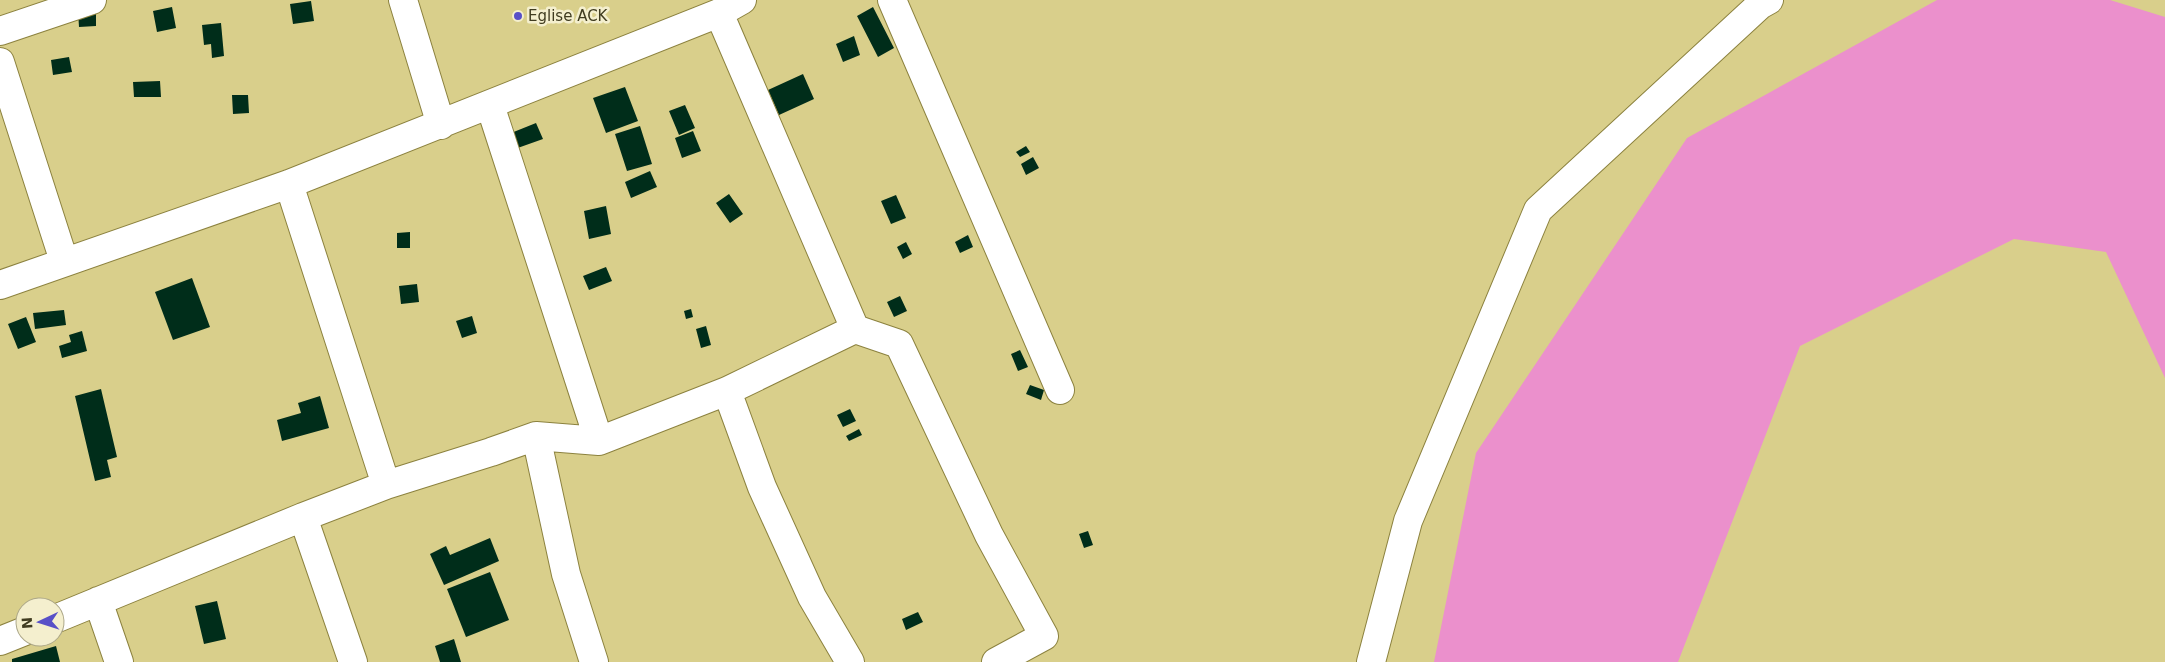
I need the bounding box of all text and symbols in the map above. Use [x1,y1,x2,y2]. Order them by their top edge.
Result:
place label: Eglise ACK [528,7,609,25]
marker: Eglise ACK [512,10,524,22]
north arrow [15,597,65,647]
text: N [19,617,35,629]

